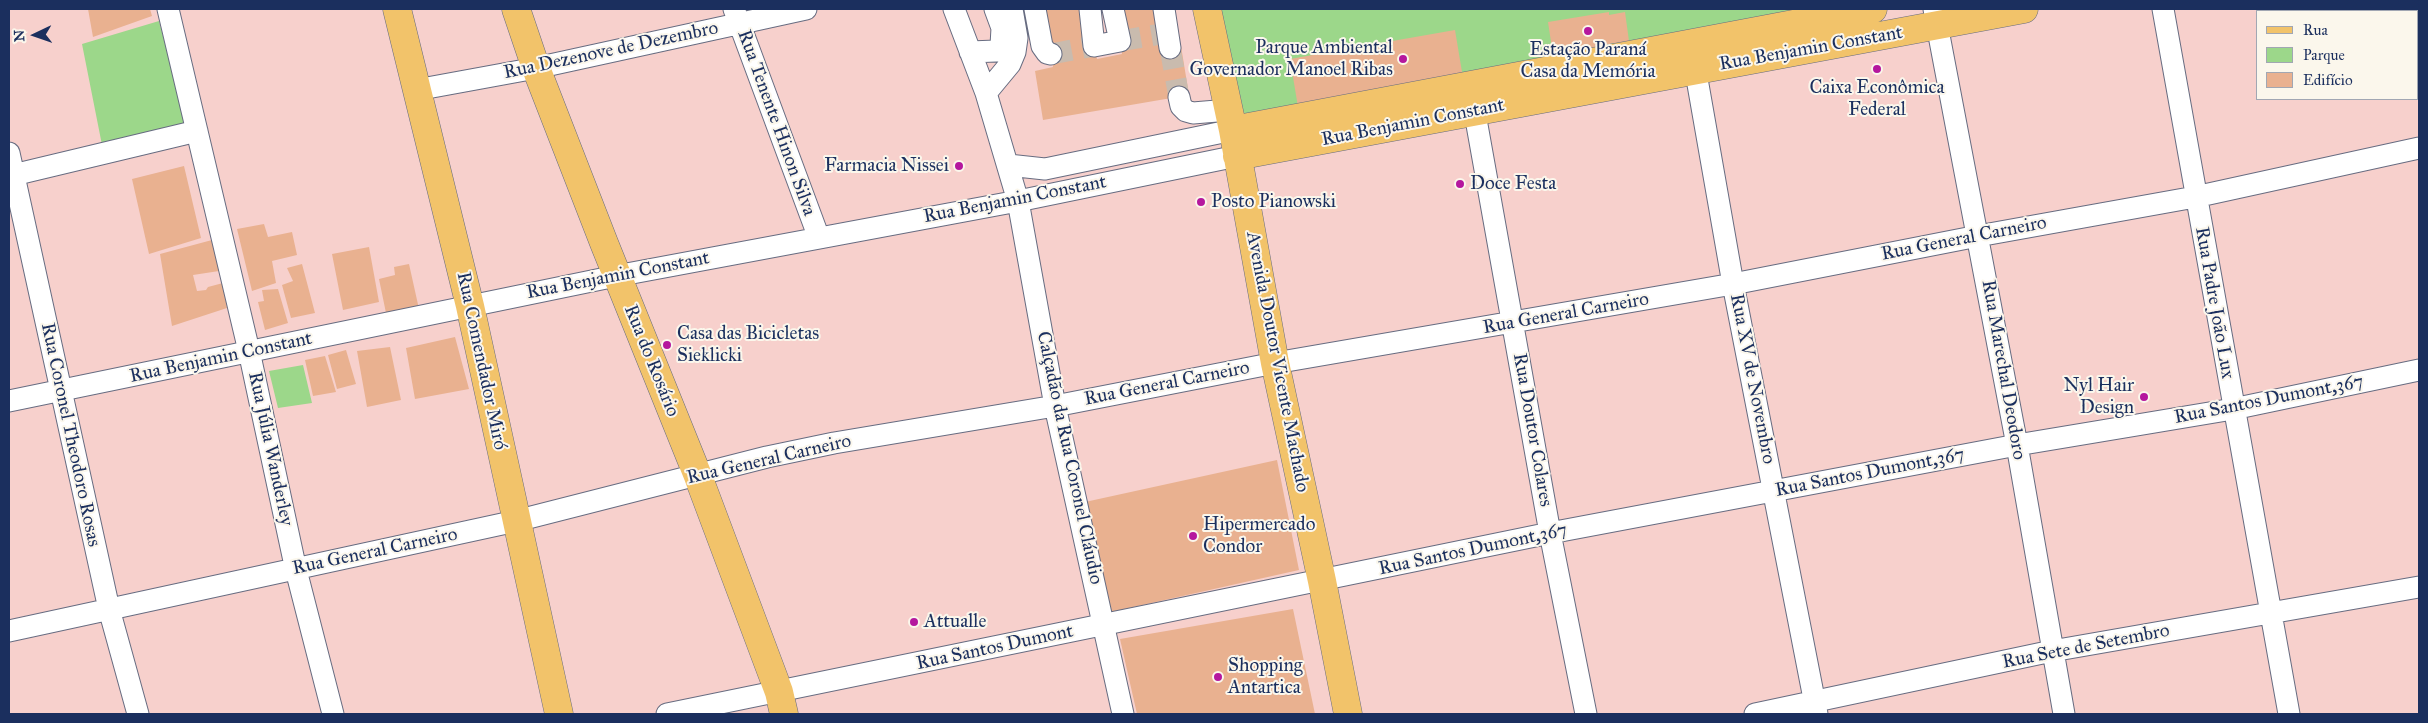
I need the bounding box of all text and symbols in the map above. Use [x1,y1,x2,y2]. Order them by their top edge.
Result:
north arrow [10,10,60,60]
legend [2256,10,2418,100]
street label: Rua Dezenove de Dezembro [502,17,720,85]
text: Rua [2303,21,2328,39]
street label: Rua Benjamin Constant [1717,22,1905,76]
marker: Estação Paraná Casa da Memória [1582,25,1594,37]
street label: Rua Tenente Hinon Silva [732,27,820,219]
text: N [11,29,28,42]
place label: Parque Ambiental Governador Manoel Ribas [1189,37,1393,81]
place label: Estação Paraná Casa da Memória [1521,39,1655,83]
text: Parque [2303,46,2345,64]
marker: Parque Ambiental Governador Manoel Ribas [1397,53,1409,65]
marker: Caixa Econômica Federal [1871,63,1883,75]
text: Edifício [2303,71,2353,89]
place label: Caixa Econômica Federal [1809,77,1945,121]
street label: Rua Benjamin Constant [1320,94,1506,152]
place label: Farmacia Nissei [824,155,949,177]
marker: Farmacia Nissei [953,160,965,172]
street label: Rua Benjamin Constant [922,171,1108,229]
place label: Doce Festa [1470,173,1556,195]
marker: Doce Festa [1454,178,1466,190]
place label: Posto Pianowski [1211,191,1336,213]
marker: Posto Pianowski [1195,196,1207,208]
street label: Rua General Carneiro [1879,212,2049,266]
street label: Rua Padre João Lux [2189,225,2239,381]
street label: Avenida Doutor Vicente Machado [1241,230,1313,494]
street label: Rua Benjamin Constant [525,247,711,305]
street label: Rua Comendador Miró [451,270,511,452]
street label: Rua Marechal Deodoro [1976,278,2030,462]
street label: Rua General Carneiro [1481,288,1651,340]
street label: Rua XV de Novembro [1724,292,1780,466]
street label: Rua do Rosário [618,302,684,420]
street label: Rua Coronel Theodoro Rosas [35,321,105,549]
place label: Casa das Bicicletas Sieklicki [677,323,819,367]
street label: Rua Benjamin Constant [128,328,314,388]
street label: Calçadão da Rua Coronel Cláudio [1031,329,1107,587]
marker: Casa das Bicicletas Sieklicki [661,339,673,351]
street label: Rua Doutor Colares [1507,351,1557,509]
street label: Rua General Carneiro [1082,357,1252,411]
street label: Rua Júlia Wanderley [243,370,297,528]
street label: Rua Santos Dumont,367 [2173,370,2365,430]
place label: Nyl Hair Design [2063,375,2134,419]
marker: Nyl Hair Design [2138,391,2150,403]
street label: Rua General Carneiro [685,430,853,490]
street label: Rua Santos Dumont,367 [1774,443,1966,503]
place label: Hipermercado Condor [1203,514,1315,558]
street label: Rua Santos Dumont,367 [1377,519,1569,581]
street label: Rua General Carneiro [290,523,460,581]
marker: Hipermercado Condor [1187,530,1199,542]
place label: Attualle [924,611,986,633]
marker: Attualle [908,616,920,628]
street label: Rua Santos Dumont [915,620,1075,676]
street label: Rua Sete de Setembro [2000,620,2172,674]
place label: Shopping Antartica [1228,655,1303,699]
marker: Shopping Antartica [1212,671,1224,683]

